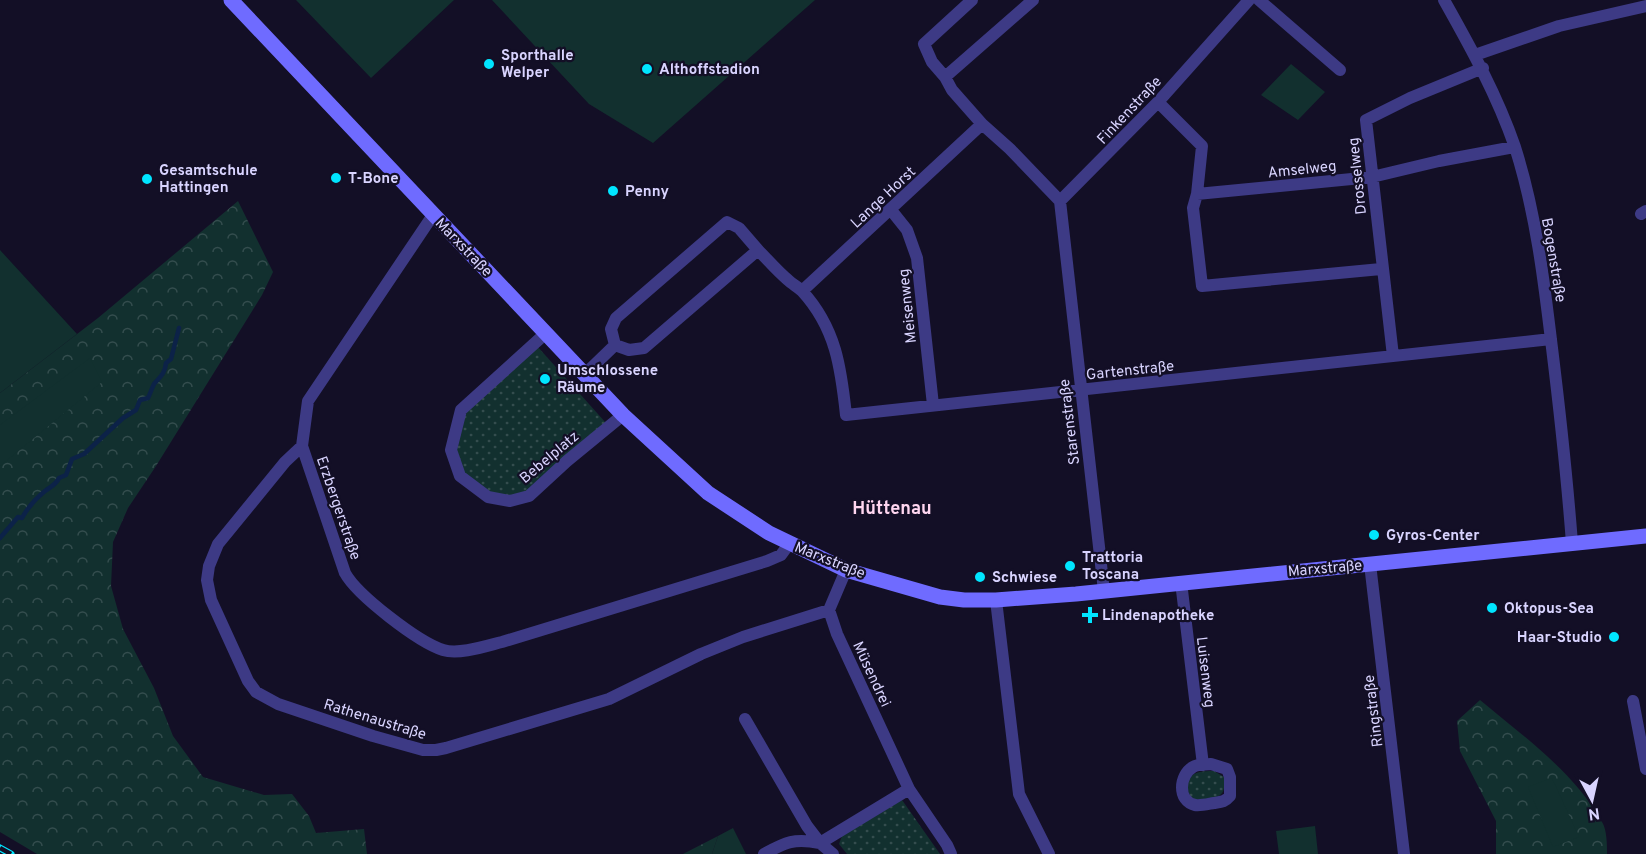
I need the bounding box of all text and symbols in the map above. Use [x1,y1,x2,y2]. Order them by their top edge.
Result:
place label: Sporthalle Welper [501,47,574,83]
marker: Sporthalle Welper [482,57,496,71]
place label: Althoffstadion [659,61,760,80]
marker: Althoffstadion [640,62,654,76]
street label: Finkenstraße [1094,73,1167,149]
street label: Drosselweg [1345,136,1372,215]
street label: Amselweg [1267,157,1338,184]
place label: Gesamtschule Hattingen [159,162,258,198]
street label: Lange Horst [847,163,921,233]
place label: T-Bone [348,170,399,189]
marker: T-Bone [329,171,343,185]
marker: Gesamtschule Hattingen [140,172,154,186]
place label: Penny [625,183,670,202]
marker: Penny [606,184,620,198]
street label: Marxstraße [430,215,496,281]
street label: Bogenstraße [1536,217,1569,304]
street label: Meisenweg [895,268,922,344]
street label: Gartenstraße [1085,357,1175,386]
place label: Umschlossene Räume [557,362,658,398]
marker: Umschlossene Räume [538,372,552,386]
street label: Starenstraße [1056,378,1085,466]
street label: Bebelplatz [516,428,584,489]
street label: Erzbergerstraße [311,454,364,563]
district label: Hüttenau [852,498,932,521]
place label: Gyros-Center [1386,527,1480,546]
marker: Gyros-Center [1367,528,1381,542]
street label: Marxstraße [791,539,868,584]
place label: Trattoria Toscana [1082,549,1143,585]
street label: Marxstraße [1287,557,1363,582]
marker: Trattoria Toscana [1063,559,1077,573]
place label: Schwiese [992,569,1057,588]
marker: Schwiese [973,570,987,584]
place label: Oktopus-Sea [1504,600,1594,619]
marker: Oktopus-Sea [1485,601,1499,615]
place label: Lindenapotheke [1102,607,1214,626]
marker: Lindenapotheke [1083,608,1097,622]
place label: Haar-Studio [1517,629,1602,648]
marker: Haar-Studio [1607,630,1621,644]
street label: Luisenweg [1191,636,1218,709]
street label: Müsendrei [847,639,894,710]
street label: Ringstraße [1361,674,1388,748]
street label: Rathenaustraße [321,696,428,745]
north arrow [1562,770,1622,830]
text: N [1587,802,1601,824]

